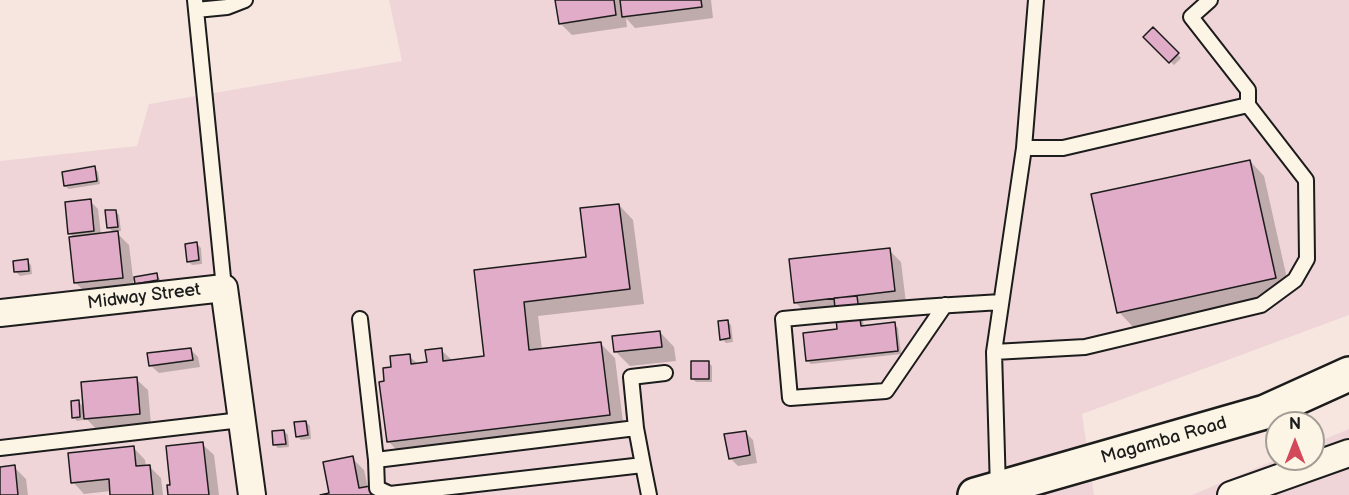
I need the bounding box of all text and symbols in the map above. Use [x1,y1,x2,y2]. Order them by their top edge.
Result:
street label: Midway Street [86,279,202,315]
north arrow [1265,411,1325,471]
street label: Magamba Road [1098,413,1230,469]
text: N [1289,415,1301,434]

